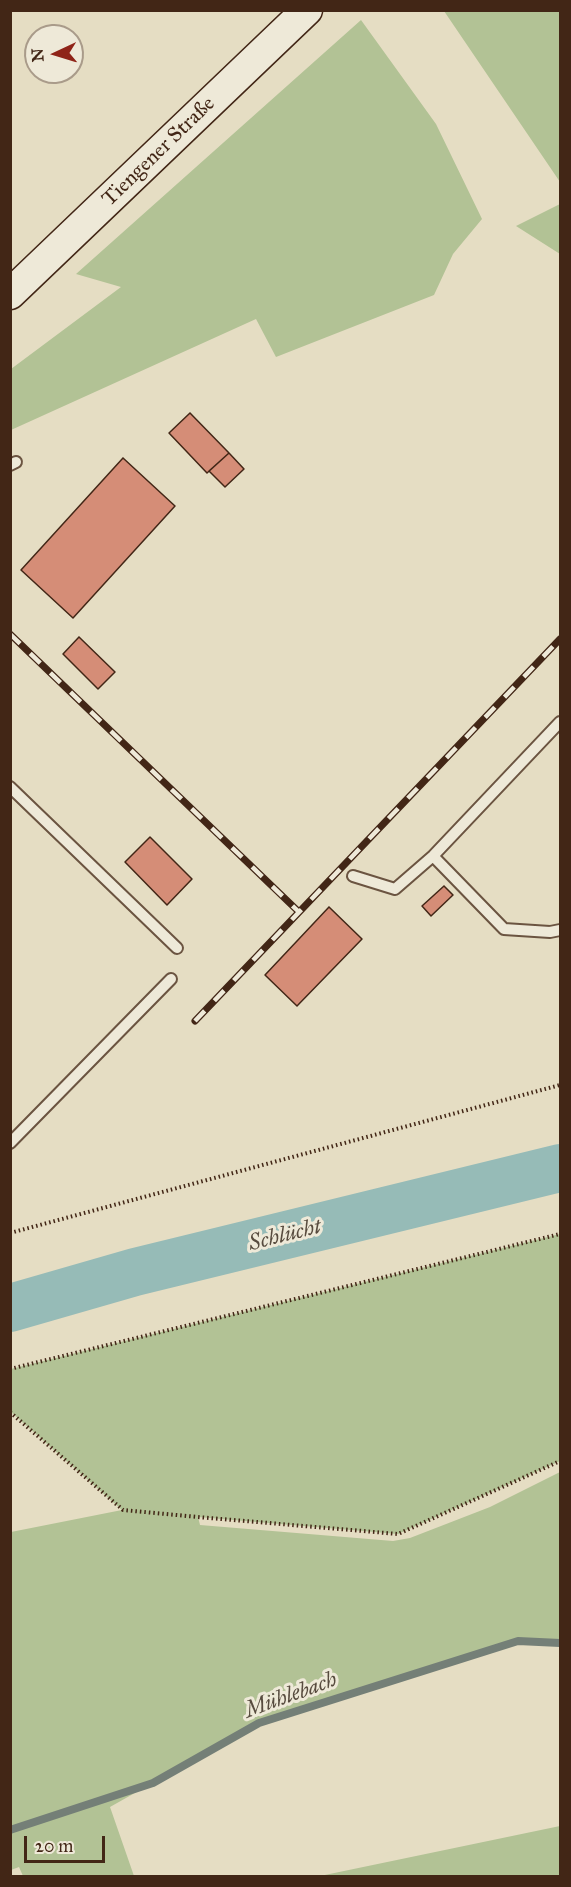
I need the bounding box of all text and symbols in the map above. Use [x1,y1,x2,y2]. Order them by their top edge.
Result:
north arrow [24,24,84,84]
text: N [28,48,47,63]
street label: Tiengener Straße [97,92,221,212]
water label: Schlücht [246,1214,324,1258]
water label: Mühlebach [241,1667,341,1725]
scale bar [27,1824,108,1862]
text: 20 m [35,1835,73,1857]

